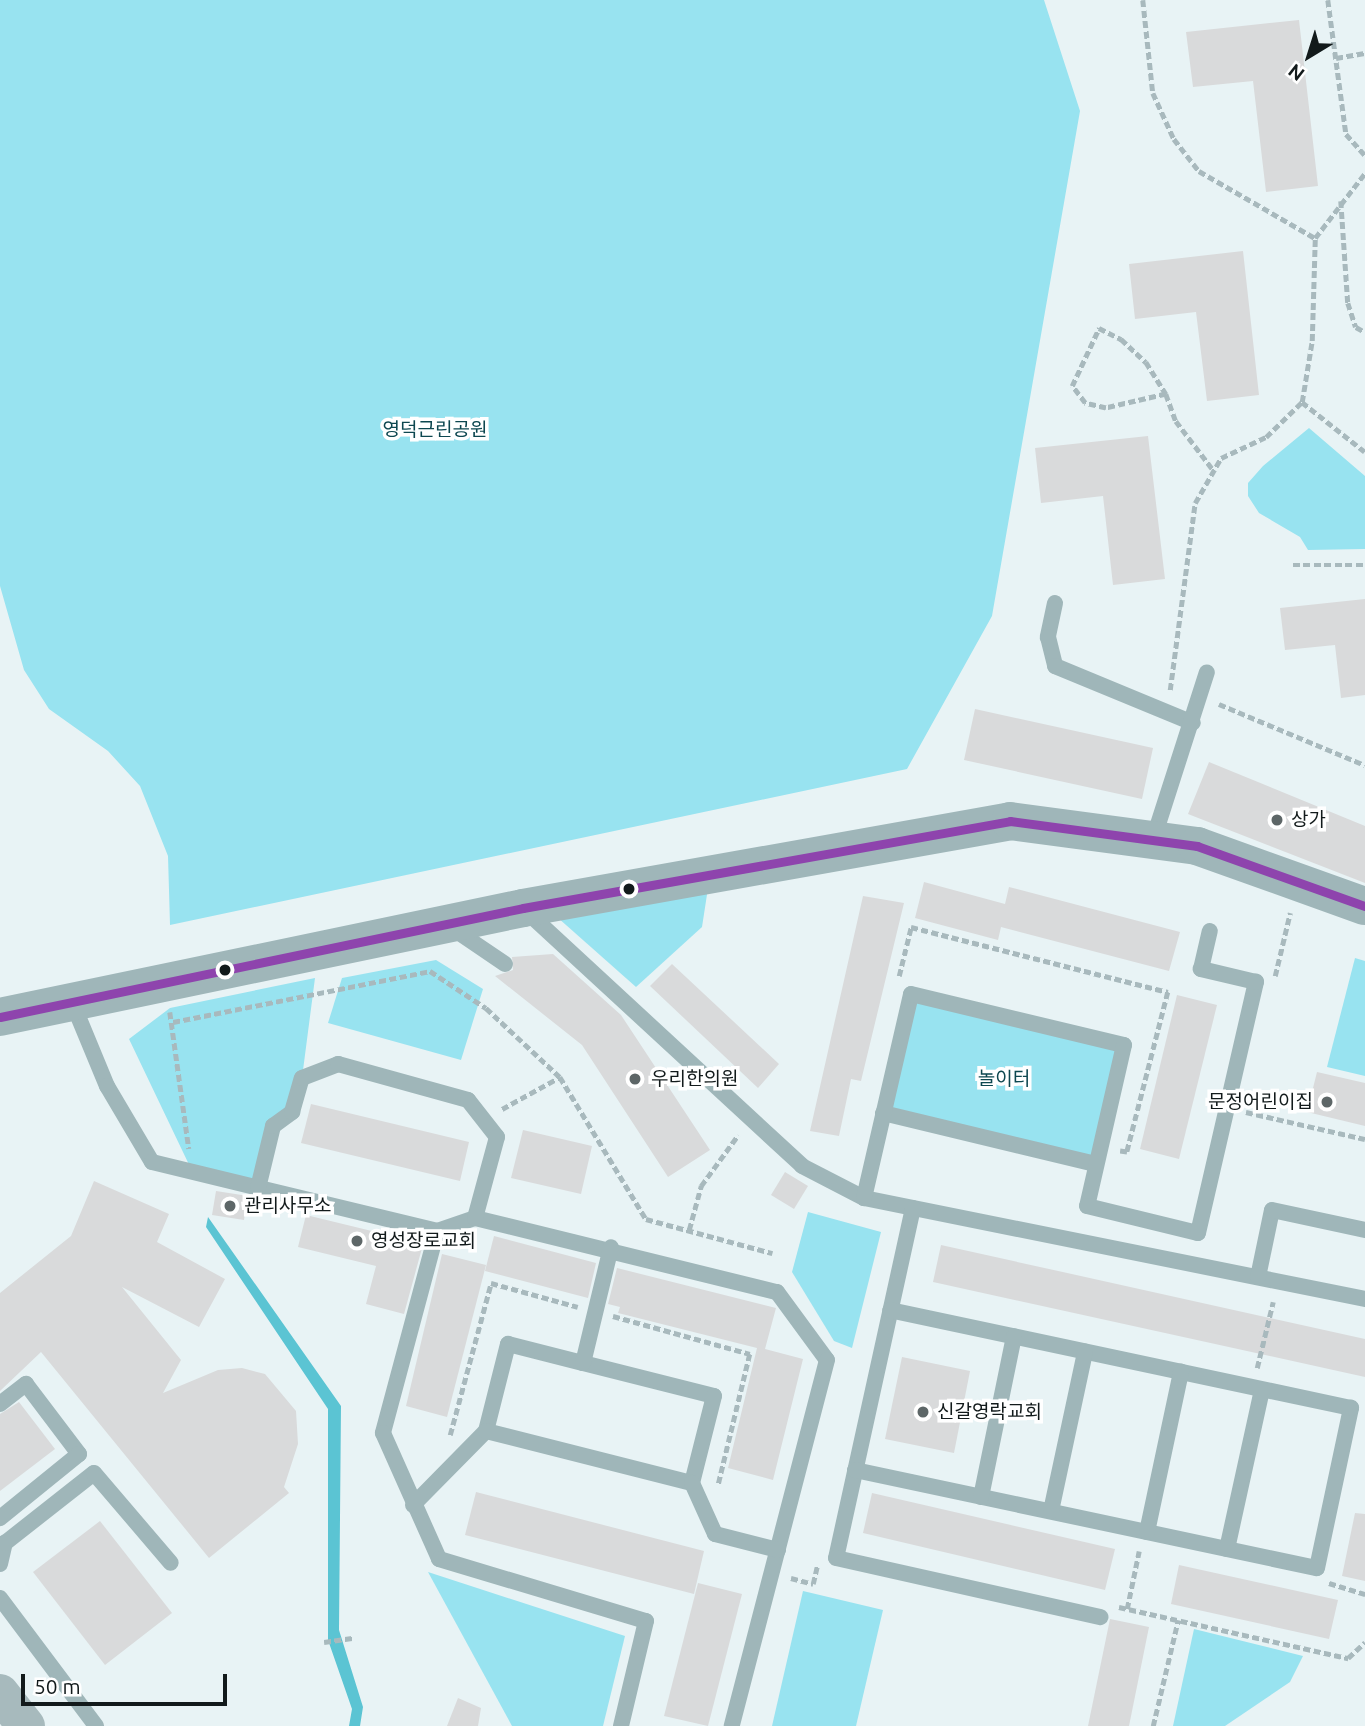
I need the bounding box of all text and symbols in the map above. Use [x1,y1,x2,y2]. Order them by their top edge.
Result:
north arrow [1274,21,1344,91]
text: N [1284,60,1308,86]
park label: 영덕근린공원 [383,419,487,441]
place label: 상가 [1291,809,1326,831]
marker: 상가 [1269,812,1285,828]
unlabelled marker [622,882,636,896]
unlabelled marker [218,963,232,977]
place label: 우리한의원 [651,1068,738,1090]
park label: 놀이터 [978,1068,1030,1090]
marker: 우리한의원 [625,1069,645,1089]
place label: 문정어린이집 [1208,1091,1313,1113]
marker: 문정어린이집 [1319,1094,1335,1110]
place label: 관리사무소 [244,1195,331,1217]
marker: 관리사무소 [222,1198,238,1214]
place label: 영성장로교회 [371,1230,476,1252]
marker: 영성장로교회 [349,1233,365,1249]
place label: 신갈영락교회 [937,1401,1042,1423]
marker: 신갈영락교회 [915,1404,931,1420]
scale bar [24,1660,231,1704]
text: 50 m [34,1674,81,1698]

